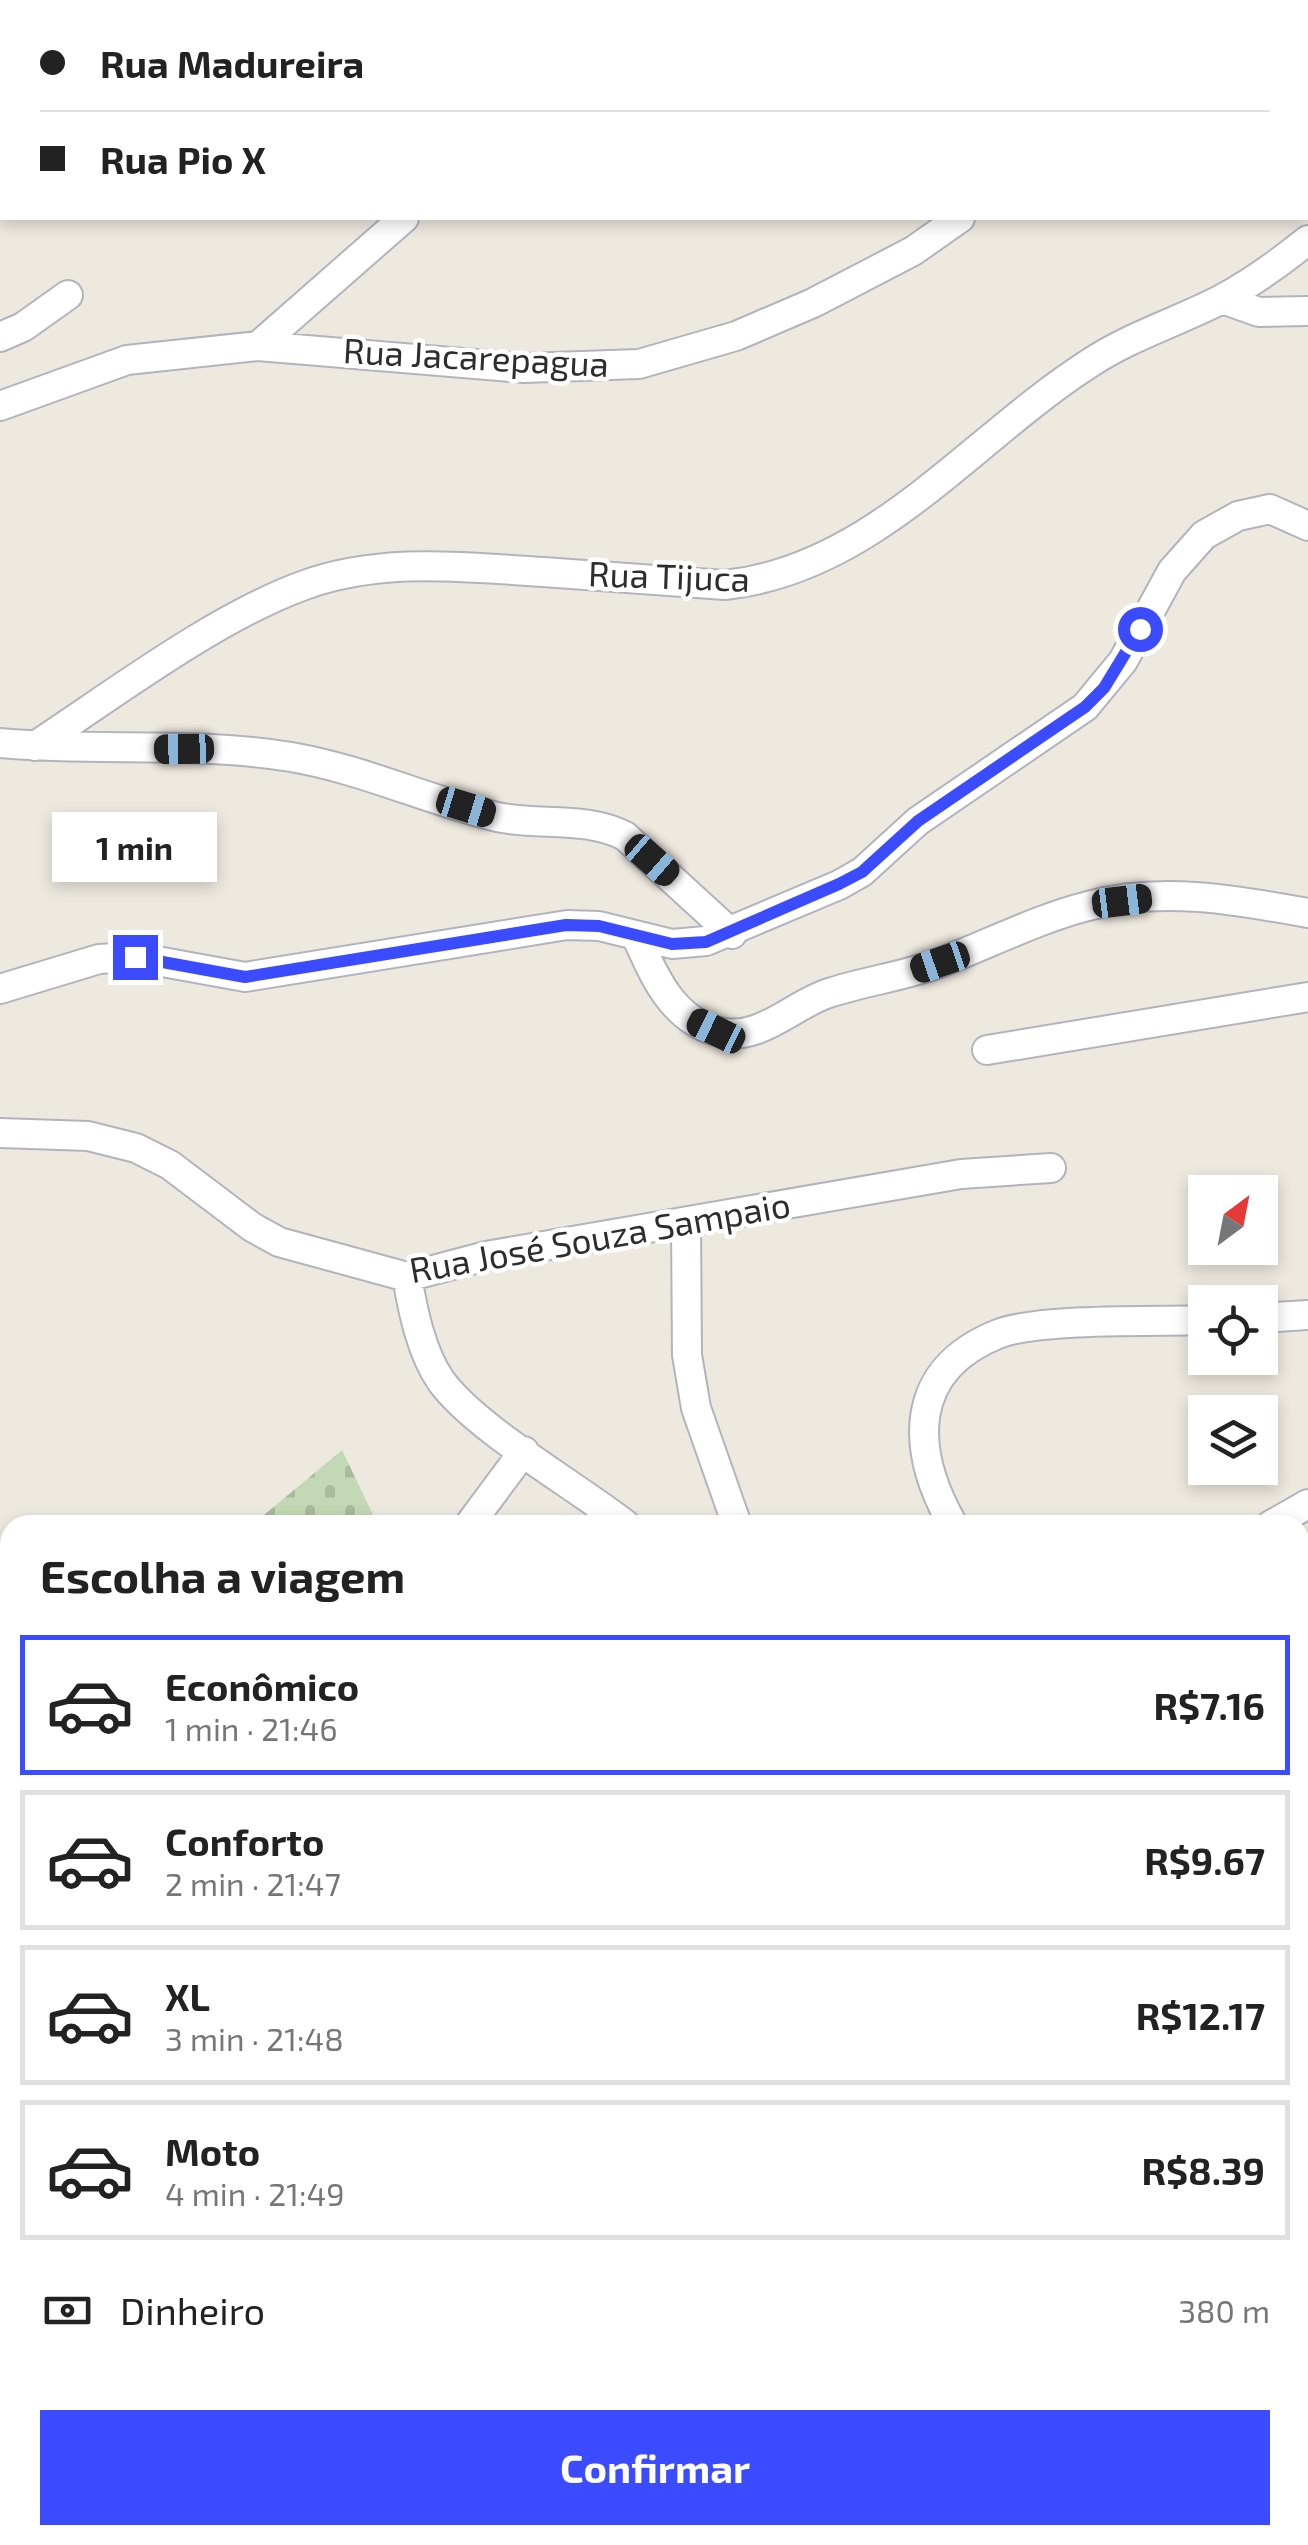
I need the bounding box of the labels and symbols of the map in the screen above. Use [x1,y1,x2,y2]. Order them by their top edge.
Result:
street label: Rua Jacarepagua [342,328,610,384]
street label: Rua Tijuca [587,551,751,599]
route start [1118,607,1163,652]
car [154,733,214,765]
car [433,784,499,830]
callout: 1 min [52,812,218,882]
car [620,829,684,891]
car [1090,882,1154,920]
route end [113,935,158,980]
car [907,938,973,986]
car [682,1004,750,1058]
north arrow [1188,1175,1278,1265]
street label: Rua José Souza Sampaio [406,1182,793,1290]

